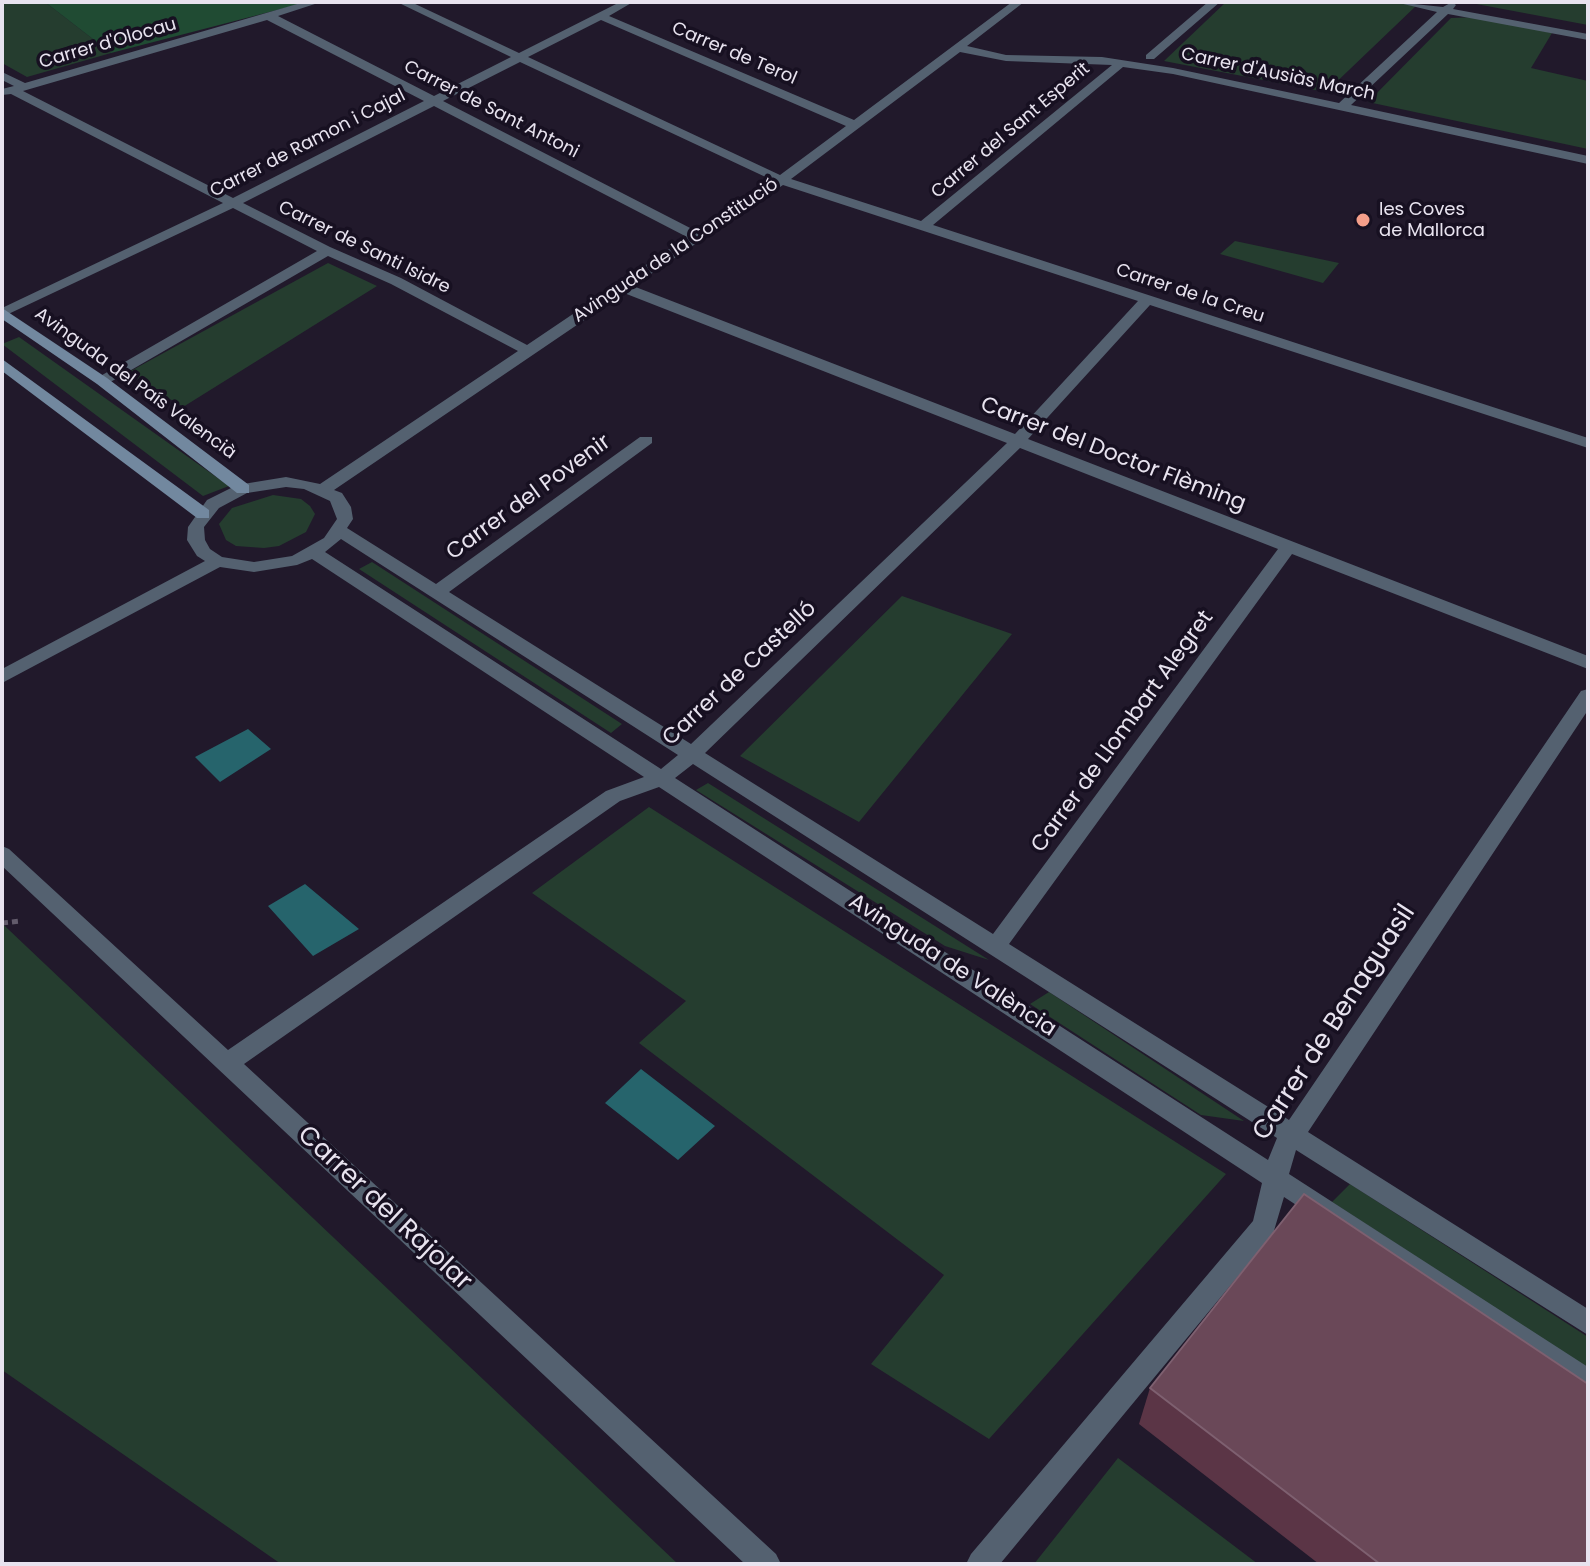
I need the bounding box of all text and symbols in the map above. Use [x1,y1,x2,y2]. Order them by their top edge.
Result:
street label: Carrer d'Olocau [37,14,179,74]
street label: Carrer de Terol [668,18,800,90]
street label: Carrer d'Ausiàs March [1179,44,1377,106]
street label: Carrer de Sant Antoni [400,56,582,164]
street label: Carrer del Sant Esperit [927,58,1095,204]
street label: Carrer de Ramon i Cajal [207,85,409,203]
street label: Avinguda de la Constitució [569,174,783,328]
street label: Carrer de Santi Isidre [274,197,454,299]
place label: les Coves de Mallorca [1379,199,1485,242]
marker: les Coves de Mallorca [1354,211,1372,229]
street label: Carrer de la Creu [1113,260,1267,328]
street label: Avinguda del País Valencià [30,304,240,464]
street label: Carrer del Doctor Flèming [977,392,1249,518]
street label: Carrer del Povenir [442,430,616,566]
street label: Carrer de Castelló [658,596,822,752]
street label: Carrer de Llombart Alegret [1026,606,1220,858]
street label: Avinguda de València [843,889,1061,1043]
street label: Carrer de Benaguasil [1247,899,1423,1147]
street label: Carrer del Rajolar [290,1120,478,1298]

